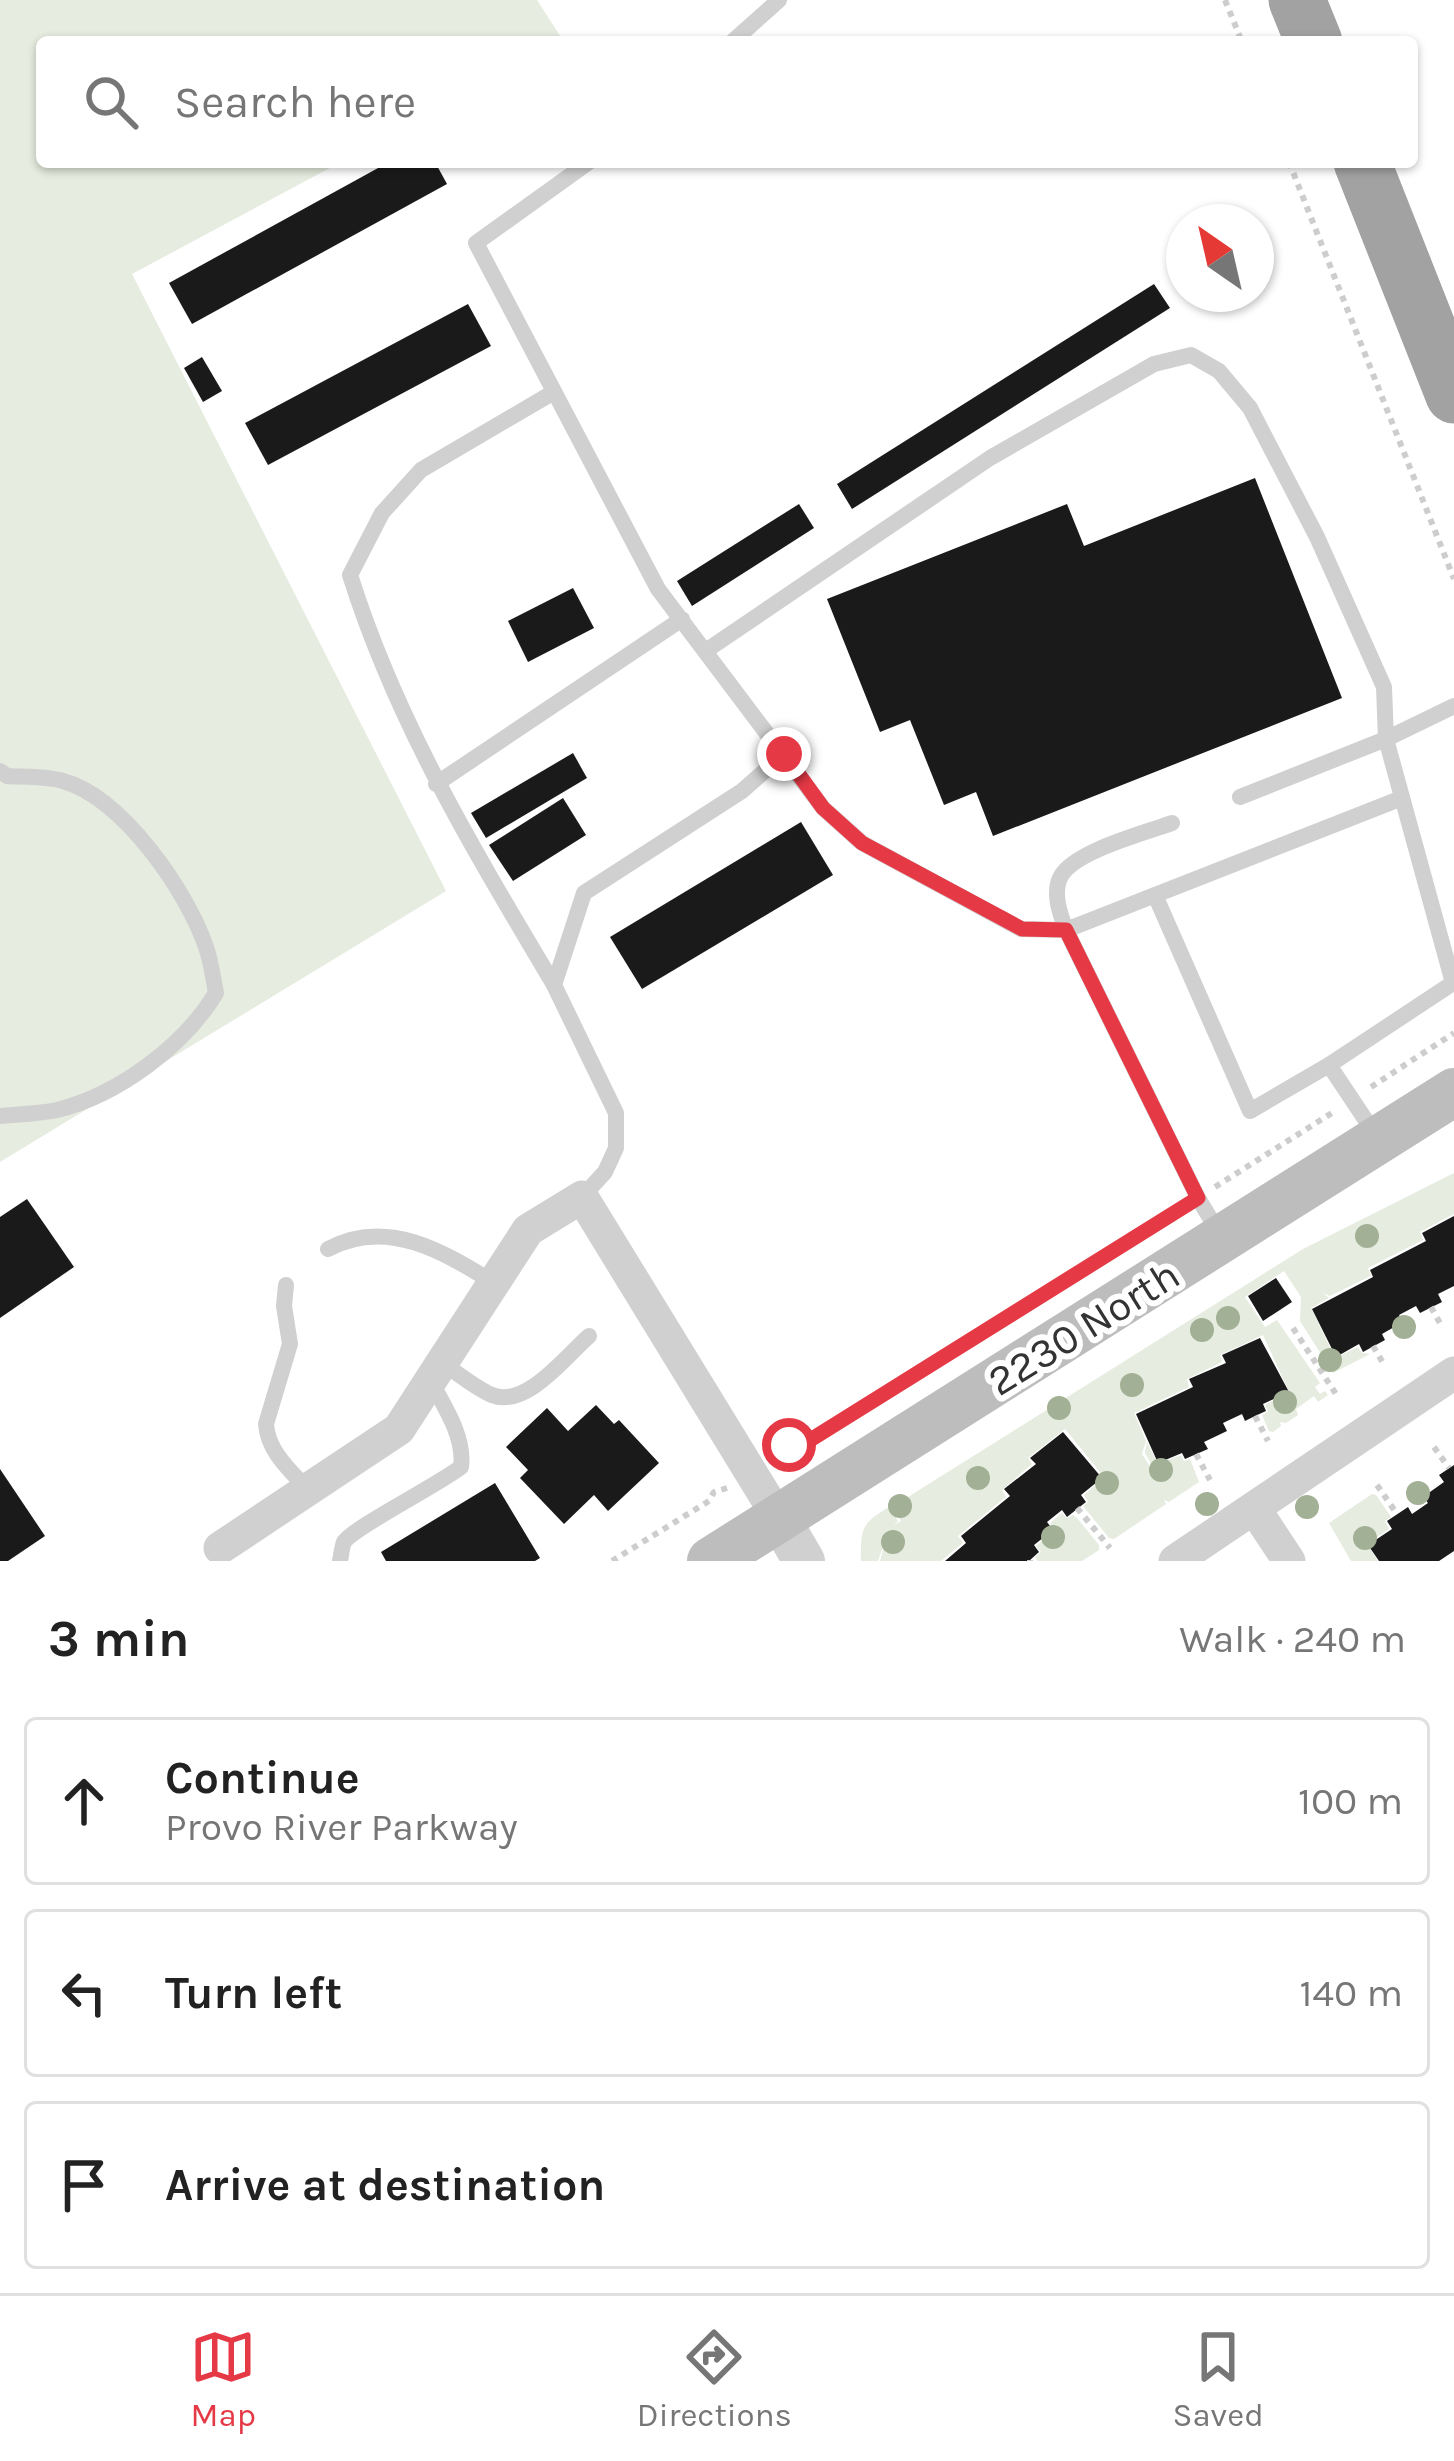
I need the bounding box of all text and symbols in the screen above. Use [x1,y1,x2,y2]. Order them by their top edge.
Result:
search box [36,36,1418,168]
icon: search [78,69,144,135]
text: Search here [174,76,416,128]
north arrow [1166,204,1274,312]
route end [757,727,811,781]
street label: 2230 North [979,1249,1189,1406]
route start [762,1418,816,1472]
text: 3 min [48,1609,190,1669]
text: Walk · 240 m [1179,1616,1406,1662]
text: Continue [165,1752,360,1804]
icon: ahead [51,1768,117,1834]
text: 100 m [1298,1778,1403,1824]
text: Provo River Parkway [165,1804,518,1850]
icon: left [51,1960,117,2026]
text: Turn left [165,1967,342,2019]
text: 140 m [1299,1970,1403,2016]
icon: arrive [51,2152,117,2218]
text: Arrive at destination [165,2159,605,2211]
tab: Map [190,2324,256,2434]
tab: Directions [637,2324,792,2434]
tab: Saved [1173,2324,1264,2434]

